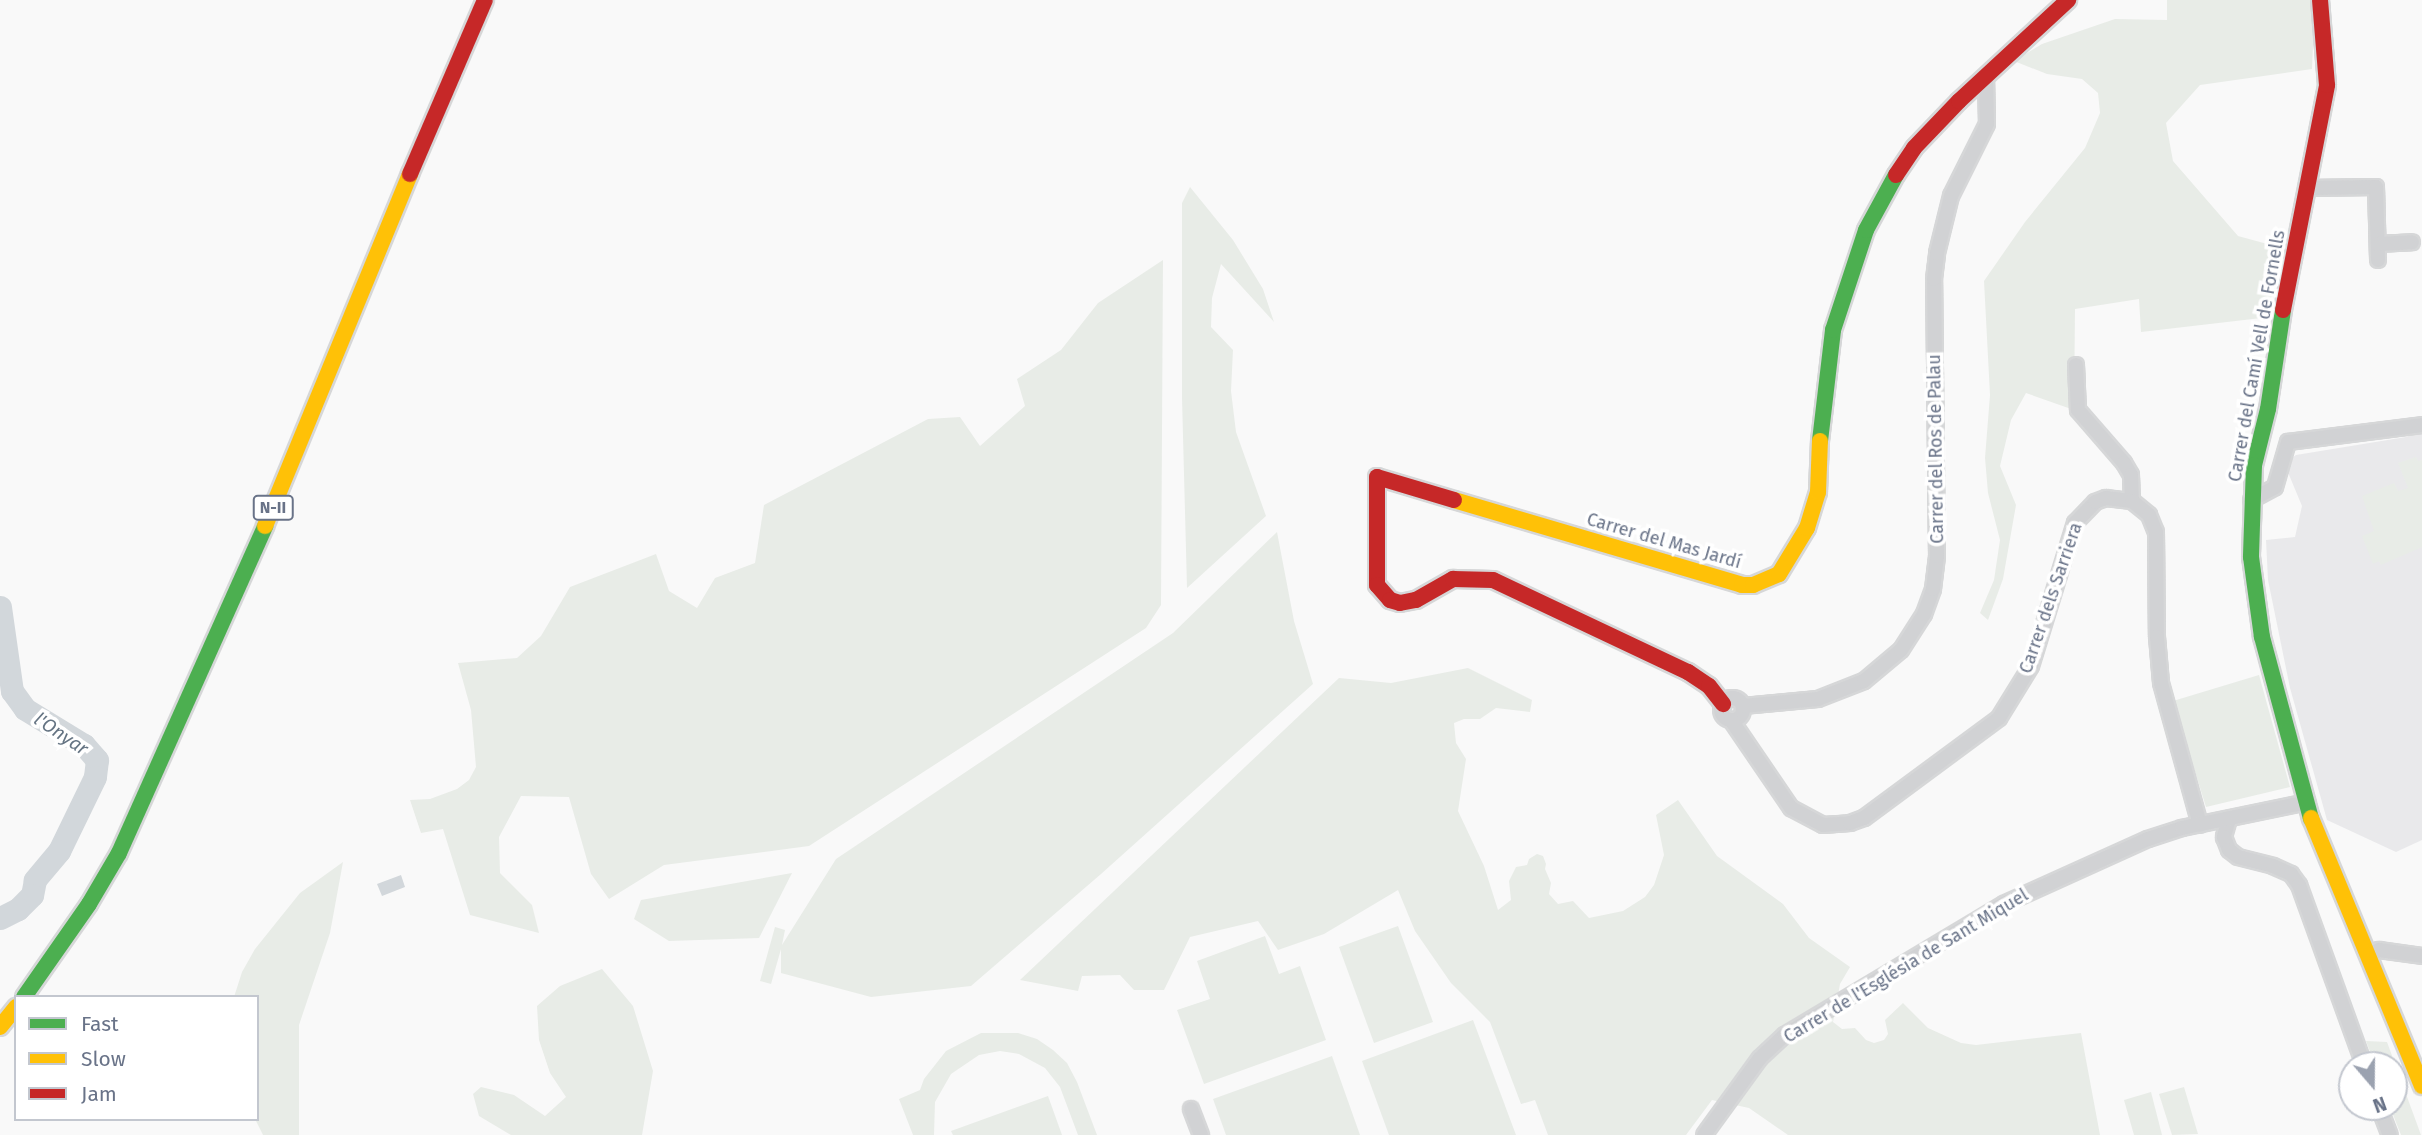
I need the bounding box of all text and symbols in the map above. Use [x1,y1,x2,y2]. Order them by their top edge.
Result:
street label: Carrer del Camí Vell de Fornells [2224,228,2290,484]
street label: Carrer del Ros de Palau [1924,354,1948,544]
road number: N-II [252,495,294,520]
street label: Carrer del Mas Jardí [1584,509,1744,573]
street label: Carrer dels Sarriera [2015,520,2087,676]
water label: l'Onyar [30,708,92,760]
street label: Carrer de l'Església de Sant Miquel [1780,884,2032,1048]
legend [14,995,259,1121]
text: Fast [81,1011,119,1037]
text: Slow [81,1046,126,1072]
north arrow [2338,1051,2408,1121]
text: Jam [81,1081,117,1107]
text: N [2370,1091,2390,1117]

